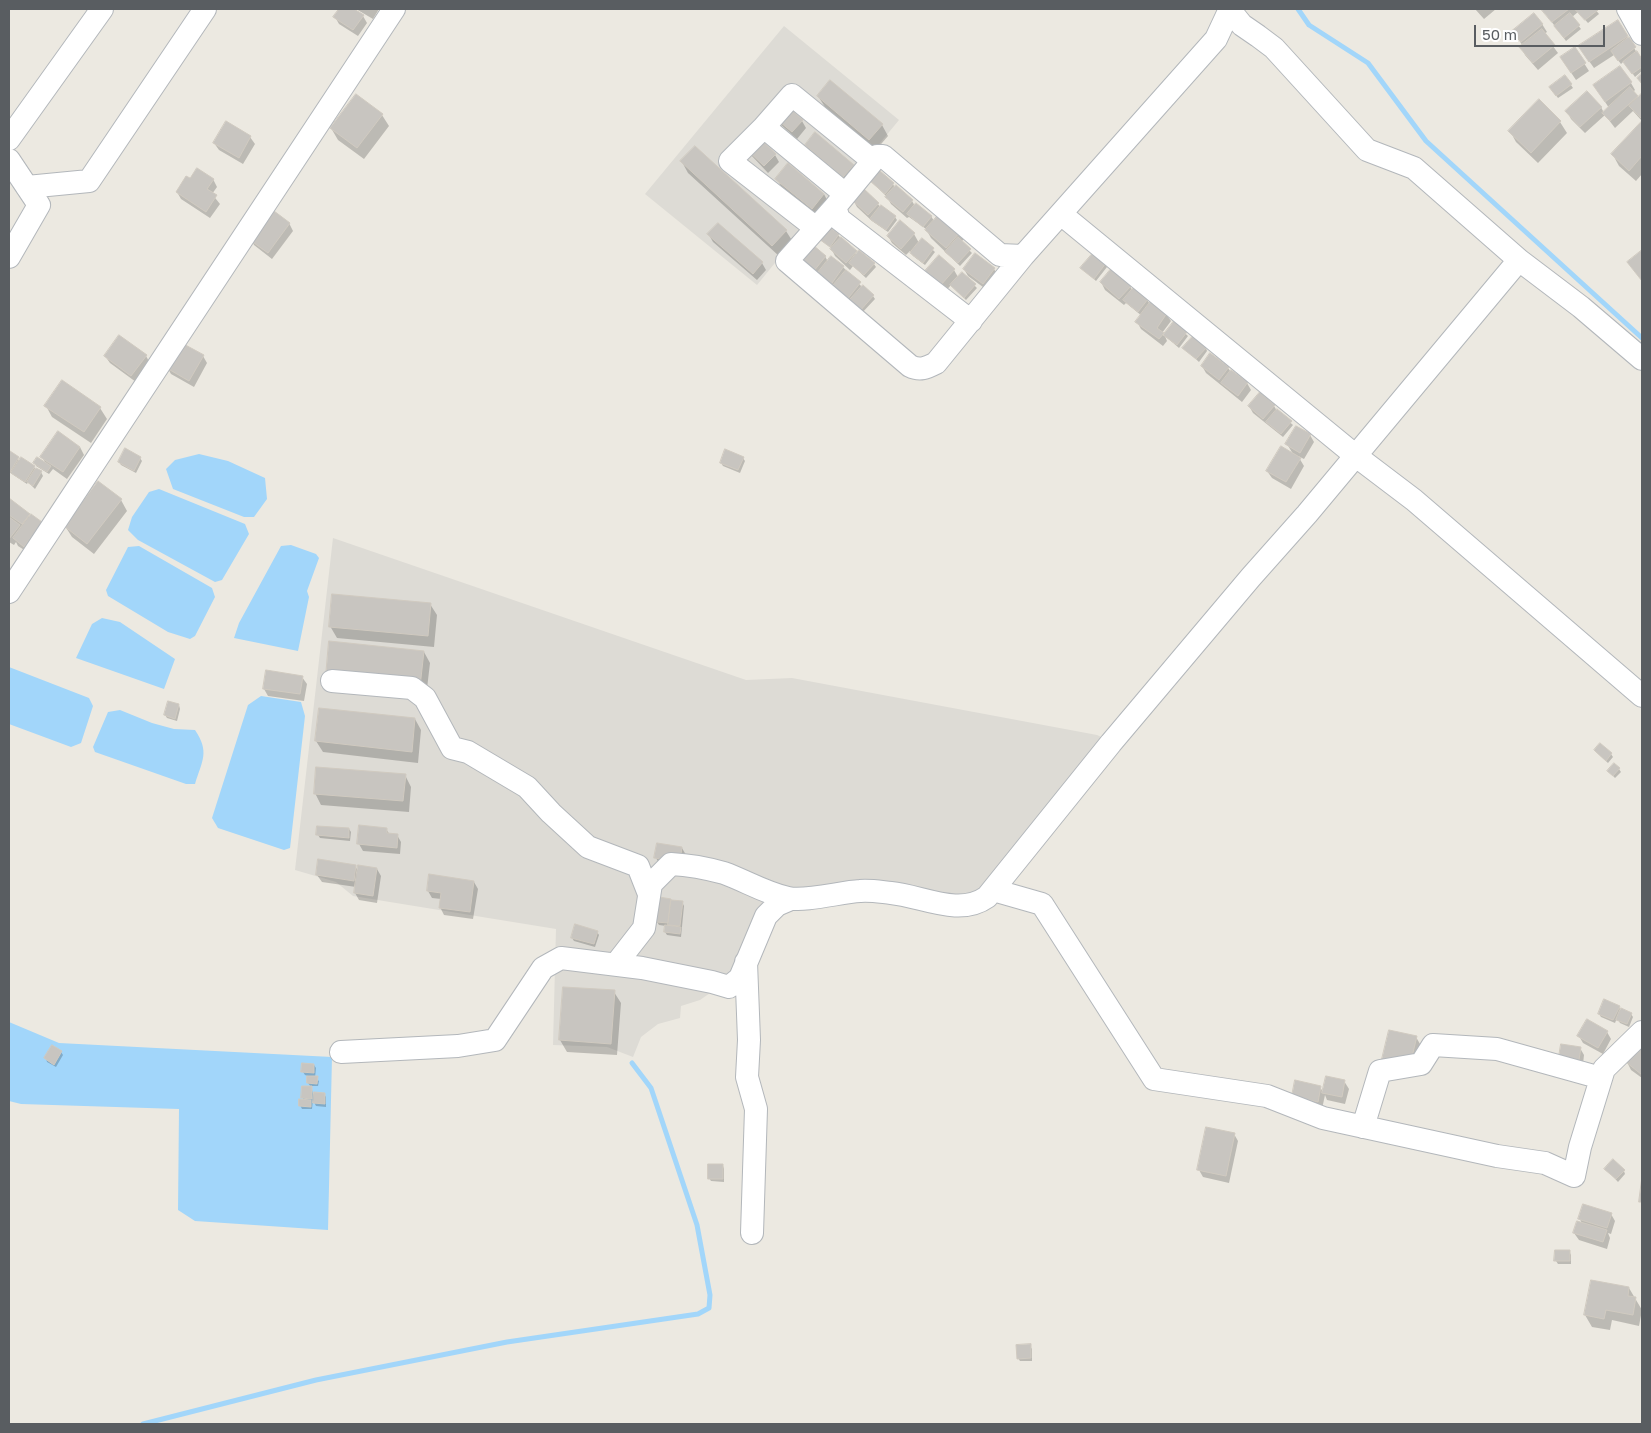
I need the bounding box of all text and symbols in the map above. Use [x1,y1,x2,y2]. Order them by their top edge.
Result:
scale bar [1476,15,1607,47]
text: 50 m [1482,25,1517,43]

